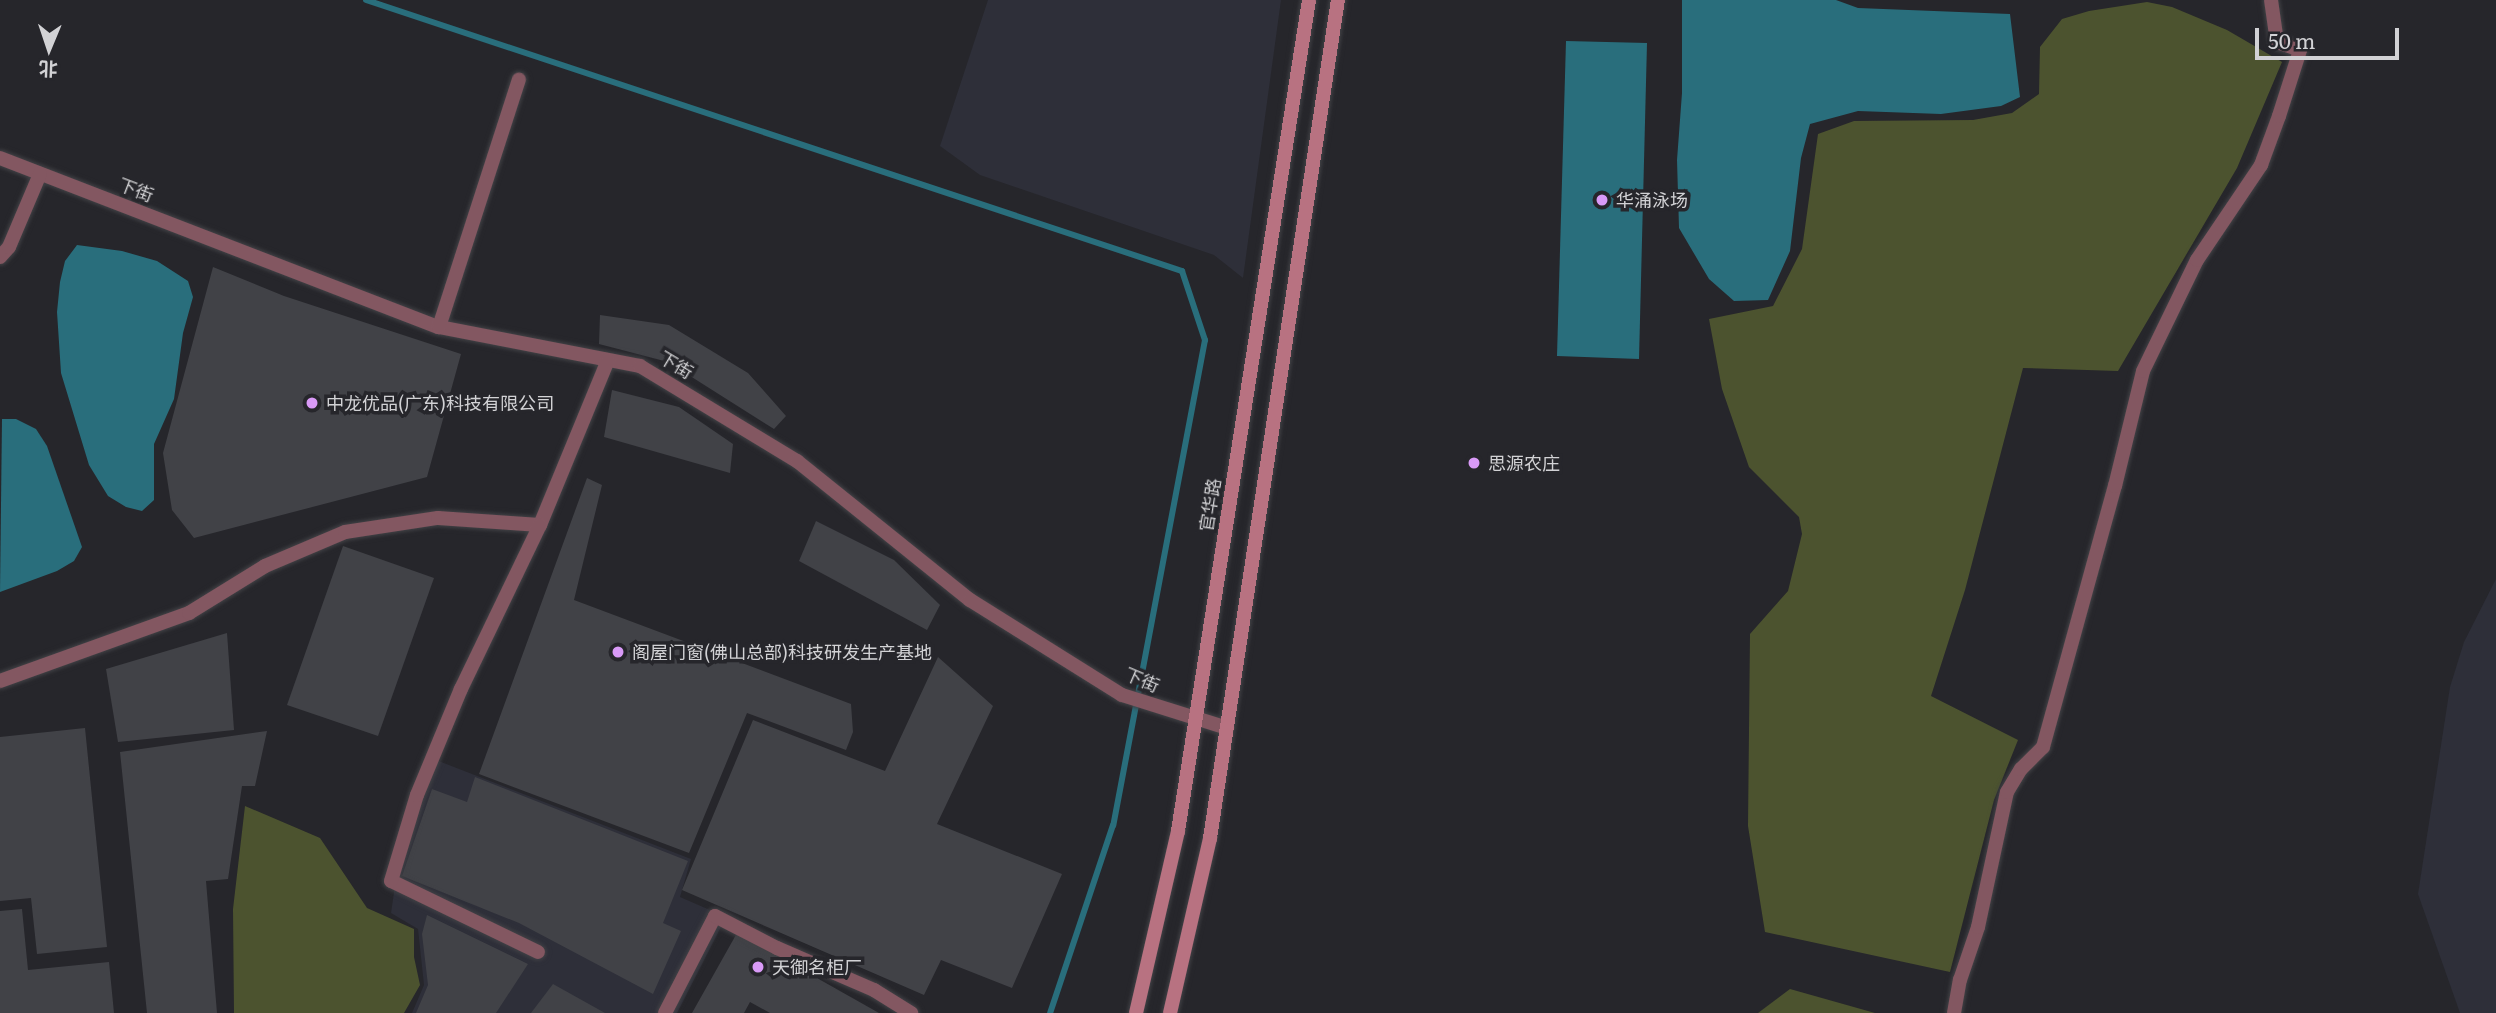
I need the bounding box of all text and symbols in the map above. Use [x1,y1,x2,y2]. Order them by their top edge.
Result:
north arrow [14,14,84,84]
scale bar [2258,14,2402,58]
text: 50 m [2268,24,2315,55]
text: 北 [38,56,58,84]
street label: 下街 [115,173,157,207]
place label: 华涌泳场 [1616,189,1688,211]
marker: 华涌泳场 [1594,192,1610,208]
street label: 下街 [655,346,697,384]
place label: 中龙优品(广东)科技有限公司 [326,392,554,414]
marker: 中龙优品(广东)科技有限公司 [304,395,320,411]
place label: 思源农庄 [1488,452,1560,474]
marker: 思源农庄 [1466,455,1482,471]
street label: 官华路 [1195,477,1225,533]
place label: 阁屋门窗(佛山总部)科技研发生产基地 [632,641,932,663]
marker: 阁屋门窗(佛山总部)科技研发生产基地 [610,644,626,660]
street label: 下街 [1121,663,1163,697]
place label: 天御名柜厂 [772,956,862,978]
marker: 天御名柜厂 [750,959,766,975]

